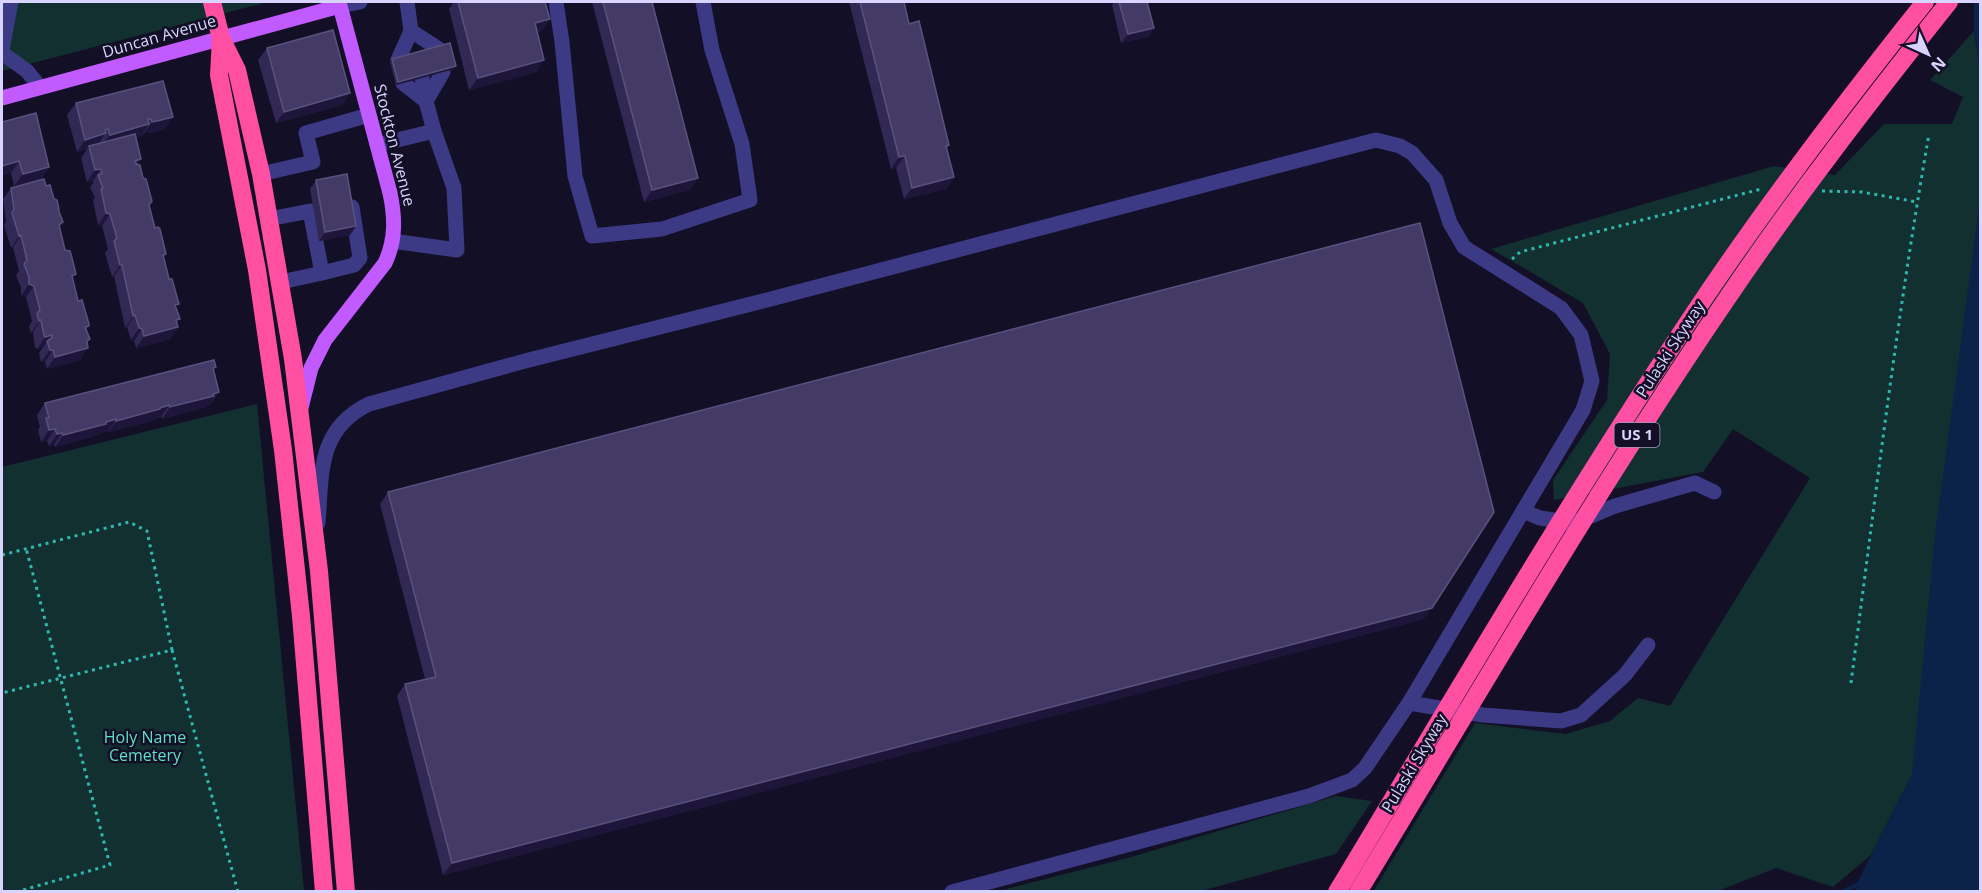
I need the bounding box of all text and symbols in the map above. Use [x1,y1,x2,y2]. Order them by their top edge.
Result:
street label: Duncan Avenue [100,9,218,63]
north arrow [1898,24,1958,84]
text: N [1926,52,1951,77]
street label: Stockton Avenue [369,82,421,208]
street label: Pulaski Skyway [1631,296,1710,402]
road number: US 1 [1614,423,1660,447]
street label: Pulaski Skyway [1376,709,1453,816]
park label: Holy Name Cemetery [104,726,186,766]

